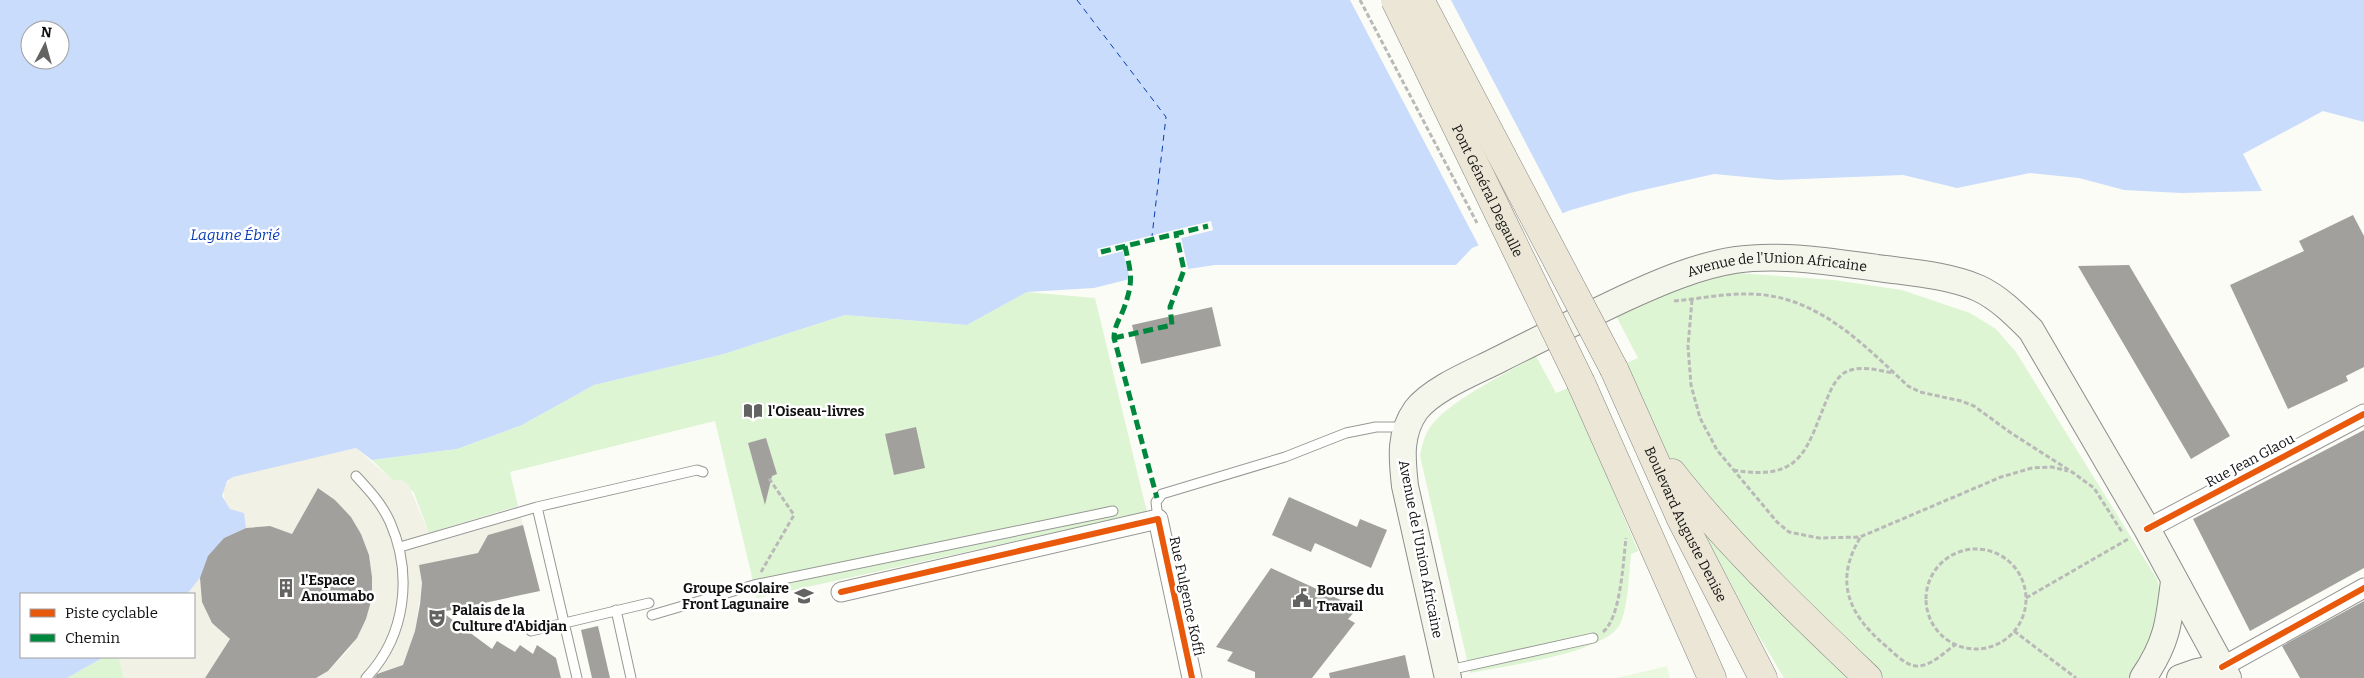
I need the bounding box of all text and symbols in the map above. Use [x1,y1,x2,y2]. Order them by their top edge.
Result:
north arrow [20,20,70,70]
text: N [40,24,53,42]
street label: Pont Général Degaulle [1448,122,1527,260]
water label: Lagune Ébrié [190,226,280,244]
street label: Avenue de l'Union Africaine [1685,250,1868,281]
library icon: l'Oiseau-livres [742,400,764,422]
place label: l'Oiseau-livres [768,403,865,420]
street label: Rue Jean Glaou [2203,430,2298,491]
street label: Boulevard Auguste Denise [1641,444,1730,605]
street label: Avenue de l'Union Africaine [1395,459,1446,640]
street label: Rue Fulgence Koffi [1166,535,1207,657]
place label: l'Espace Anoumabo [301,572,374,605]
building icon: l'Espace Anoumabo [275,577,297,599]
place label: Groupe Scolaire Front Lagunaire [682,580,789,613]
place label: Bourse du Travail [1317,582,1384,615]
school or university icon: Groupe Scolaire Front Lagunaire [793,585,815,607]
public building icon: Bourse du Travail [1291,587,1313,609]
legend [20,593,195,658]
place label: Palais de la Culture d'Abidjan [452,602,567,635]
text: Piste cyclable [65,604,158,622]
theatre icon: Palais de la Culture d'Abidjan [426,607,448,629]
text: Chemin [65,629,121,647]

